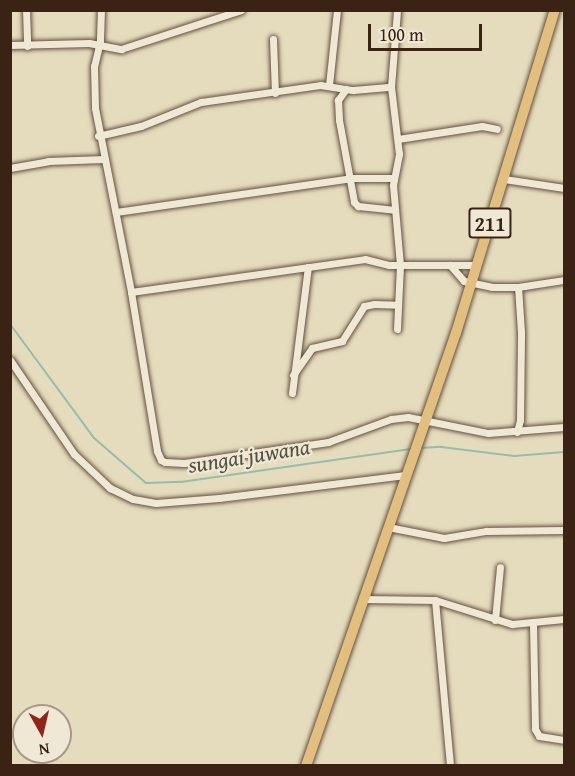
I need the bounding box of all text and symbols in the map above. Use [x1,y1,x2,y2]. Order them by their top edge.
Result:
scale bar [371,12,485,50]
text: 100 m [379,21,424,48]
road number: 211 [468,206,512,240]
water label: sungai juwana [186,433,312,479]
north arrow [12,704,72,764]
text: N [37,737,51,762]

